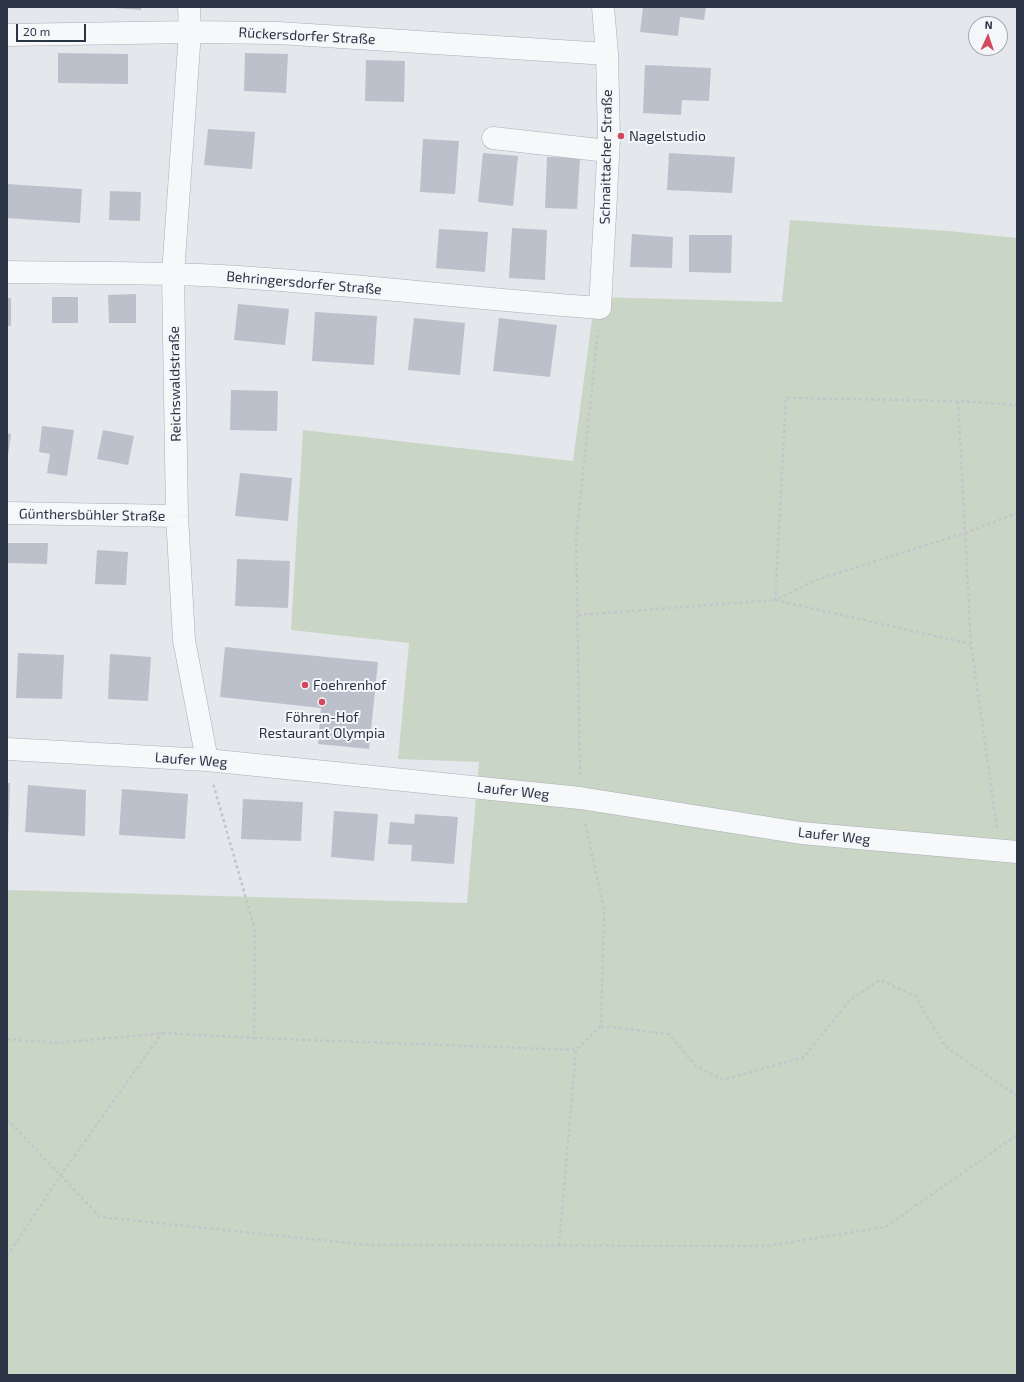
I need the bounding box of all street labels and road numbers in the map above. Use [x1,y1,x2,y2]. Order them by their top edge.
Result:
street label: Rückersdorfer Straße [238,24,376,48]
street label: Schnaittacher Straße [596,89,616,225]
street label: Behringersdorfer Straße [226,268,382,298]
street label: Reichswaldstraße [166,326,184,442]
street label: Günthersbühler Straße [19,505,165,525]
street label: Laufer Weg [154,749,228,771]
street label: Laufer Weg [476,779,550,803]
street label: Laufer Weg [797,824,871,848]

